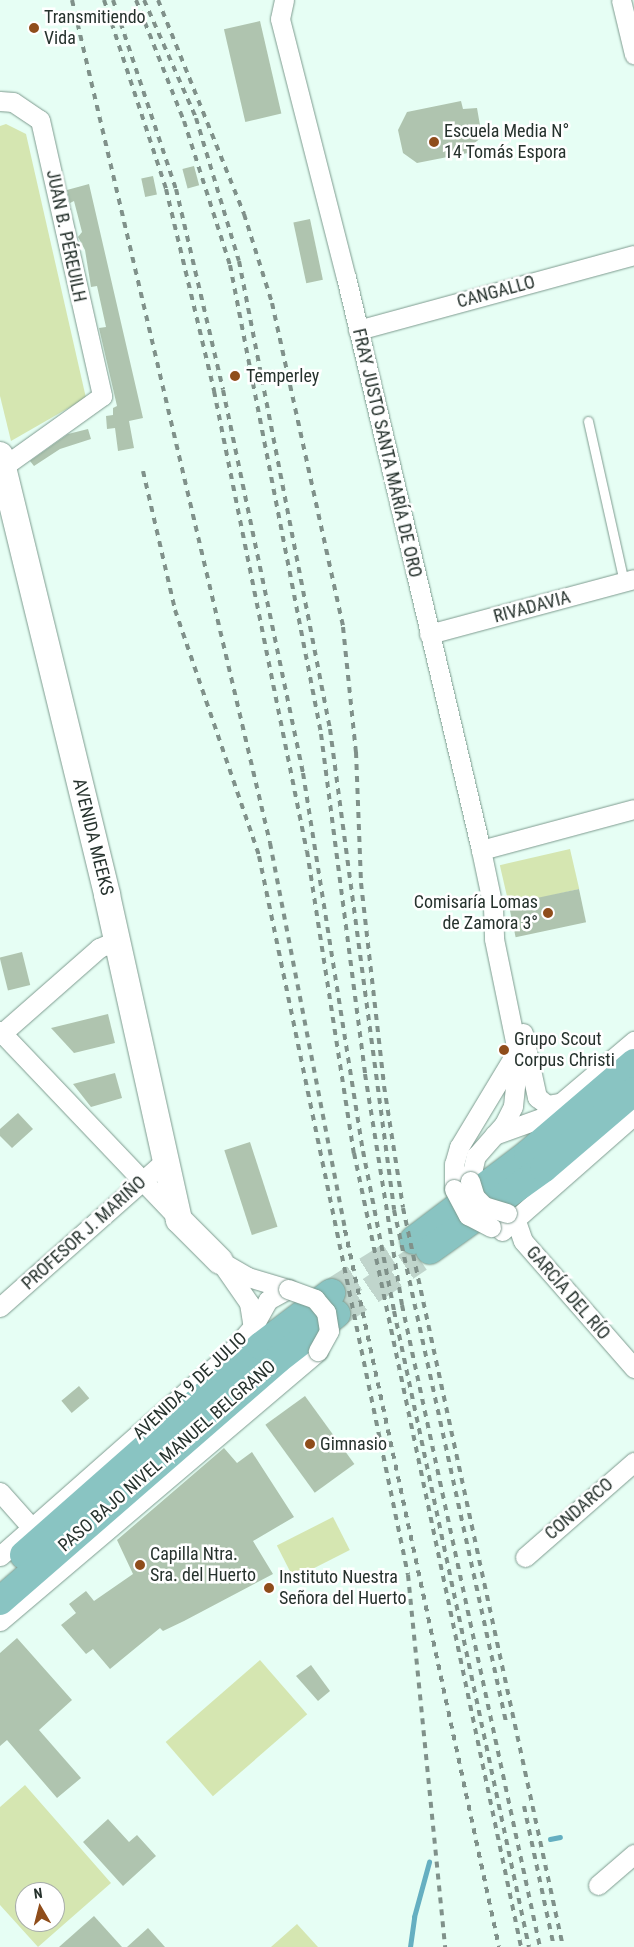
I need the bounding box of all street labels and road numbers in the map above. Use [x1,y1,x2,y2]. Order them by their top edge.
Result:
street label: JUAN B. PÉREUILH [41,168,91,304]
street label: CANGALLO [455,271,537,313]
street label: FRAY JUSTO SANTA MARÍA DE ORO [348,326,426,580]
street label: RIVADAVIA [491,586,573,628]
street label: AVENIDA MEEKS [68,776,118,898]
street label: PROFESOR J. MARIÑO [17,1172,151,1294]
street label: GARCÍA DEL RÍO [522,1242,614,1344]
street label: AVENIDA 9 DE JULIO [129,1328,251,1444]
street label: PASO BAJO NIVEL MANUEL BELGRANO [54,1356,280,1556]
street label: CONDARCO [541,1474,617,1544]

